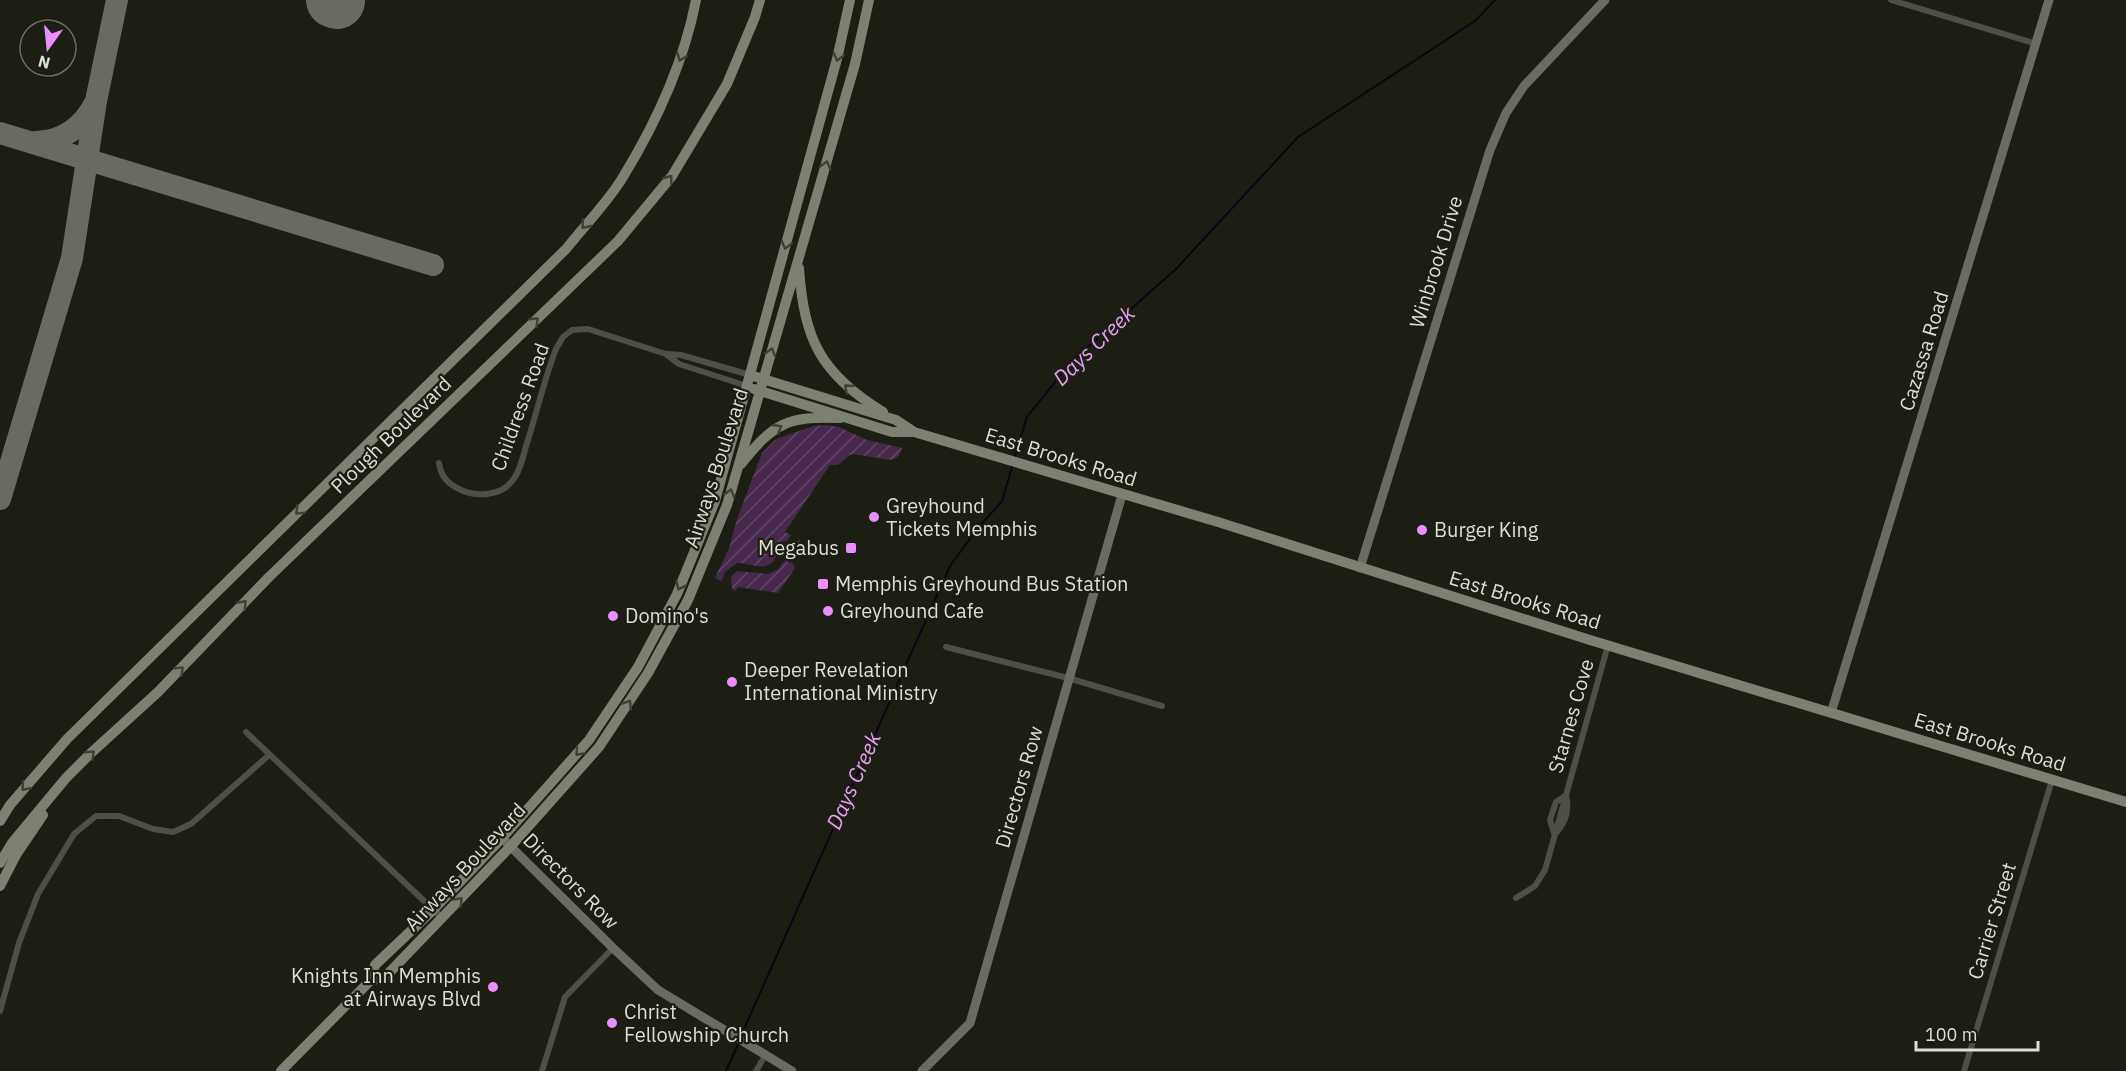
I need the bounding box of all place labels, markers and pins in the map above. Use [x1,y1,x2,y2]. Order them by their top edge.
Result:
place label: Greyhound Tickets Memphis [886,492,1038,542]
marker: Greyhound Tickets Memphis [867,510,881,524]
place label: Burger King [1434,516,1539,543]
marker: Burger King [1415,523,1429,537]
place label: Megabus [758,534,839,561]
marker: Megabus [844,541,858,555]
place label: Memphis Greyhound Bus Station [835,570,1128,597]
marker: Memphis Greyhound Bus Station [816,577,830,591]
place label: Greyhound Cafe [840,597,984,624]
place label: Domino's [625,602,709,629]
marker: Greyhound Cafe [821,604,835,618]
marker: Domino's [606,609,620,623]
place label: Deeper Revelation International Ministry [744,656,938,706]
marker: Deeper Revelation International Ministry [725,675,739,689]
place label: Knights Inn Memphis at Airways Blvd [291,962,481,1012]
marker: Knights Inn Memphis at Airways Blvd [486,980,500,994]
place label: Christ Fellowship Church [624,998,789,1048]
marker: Christ Fellowship Church [605,1016,619,1030]

